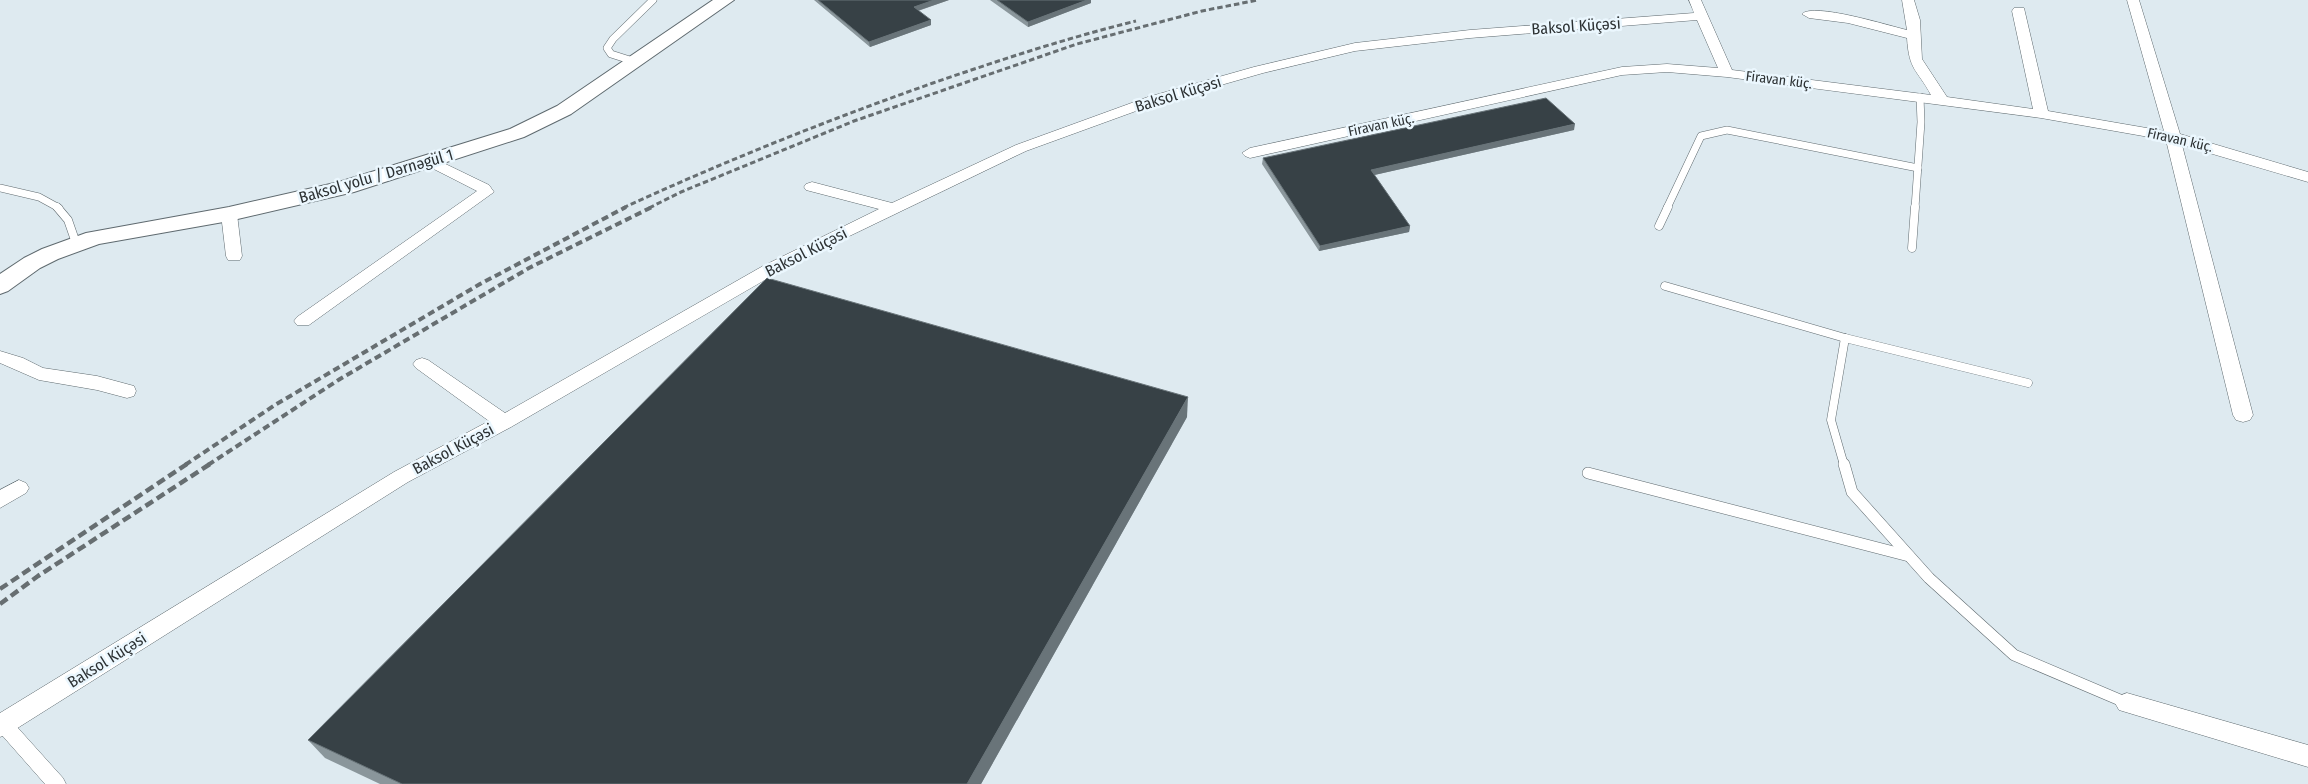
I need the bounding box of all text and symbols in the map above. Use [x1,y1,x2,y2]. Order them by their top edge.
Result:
street label: Baksol Küçəsi [1531,13,1621,39]
street label: Firavan küç. [1745,67,1813,93]
street label: Baksol Küçəsi [1133,72,1223,116]
street label: Firavan küç. [1347,110,1415,140]
street label: Firavan küç. [2146,124,2214,156]
street label: Baksol yolu / Dərnəgül 1 [297,145,455,207]
street label: Baksol Küçəsi [762,223,850,281]
street label: Baksol Küçəsi [409,420,497,478]
street label: Baksol Küçəsi [64,628,150,692]

